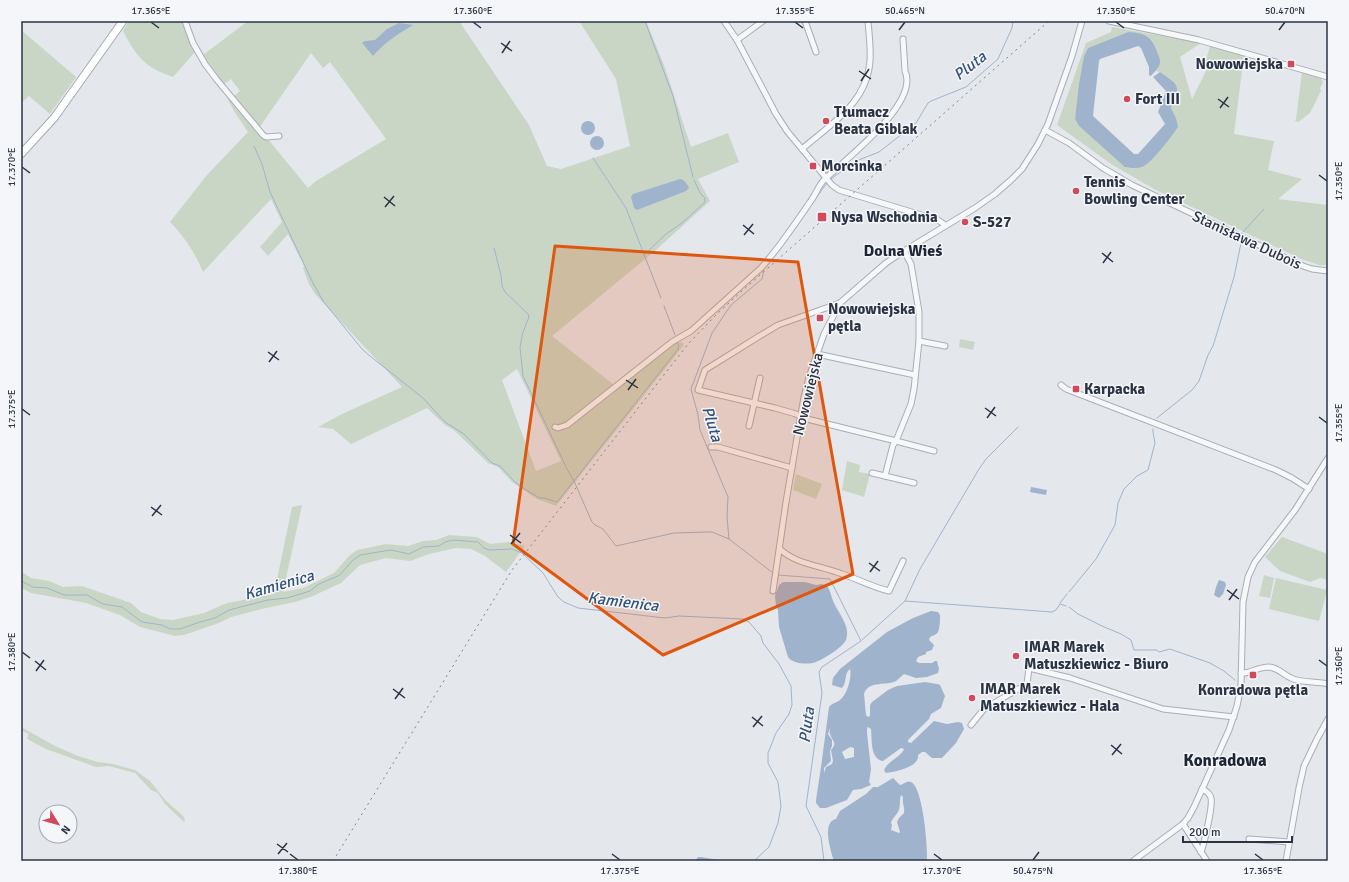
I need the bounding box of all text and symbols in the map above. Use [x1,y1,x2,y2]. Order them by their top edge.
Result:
text: 17.365°E [132,5,171,17]
text: 17.360°E [454,5,493,17]
text: 17.355°E [776,5,815,17]
text: 50.465°N [885,5,925,17]
text: 17.350°E [1097,5,1136,17]
text: 50.470°N [1265,5,1305,17]
water label: Pluta [950,46,991,85]
place label: Nowowiejska [1195,55,1283,73]
marker: Nowowiejska [1286,59,1296,69]
place label: Fort III [1135,90,1180,108]
marker: Fort III [1122,94,1132,104]
place label: Tłumacz Beata Giblak [834,103,918,138]
marker: Tłumacz Beata Giblak [821,116,831,126]
text: 17.370°E [6,147,18,187]
place label: Morcinka [821,157,883,175]
marker: Morcinka [808,161,818,171]
text: 17.350°E [1333,161,1345,201]
place label: Tennis Bowling Center [1084,173,1185,208]
marker: Tennis Bowling Center [1071,186,1081,196]
street label: Stanisława Dubois [1190,207,1305,273]
place label: Nysa Wschodnia [831,208,938,226]
marker: Nysa Wschodnia [816,211,828,223]
place label: S-527 [973,213,1011,231]
marker: S-527 [960,217,970,227]
district label: Dolna Wieś [864,241,942,261]
place label: Nowowiejska pętla [828,300,916,335]
marker: Nowowiejska pętla [815,313,825,323]
street label: Nowowiejska [789,351,827,437]
place label: Karpacka [1084,380,1146,398]
marker: Karpacka [1071,384,1081,394]
text: 17.375°E [6,389,18,429]
text: 17.355°E [1333,403,1345,443]
water label: Pluta [697,404,727,445]
water label: Kamienica [242,565,317,604]
water label: Kamienica [586,588,661,616]
text: 17.380°E [6,632,18,672]
place label: IMAR Marek Matuszkiewicz - Biuro [1024,638,1169,673]
text: 17.360°E [1333,646,1345,686]
marker: IMAR Marek Matuszkiewicz - Biuro [1011,651,1021,661]
marker: Konradowa pętla [1248,670,1258,680]
place label: IMAR Marek Matuszkiewicz - Hala [980,680,1120,715]
place label: Konradowa pętla [1198,681,1308,699]
marker: IMAR Marek Matuszkiewicz - Hala [967,693,977,703]
water label: Pluta [795,705,820,744]
district label: Konradowa [1183,750,1267,771]
north arrow [38,804,78,844]
scale bar [1183,818,1292,844]
text: N [58,823,73,837]
text: 200 m [1189,825,1221,840]
text: 17.380°E [279,865,318,877]
text: 17.375°E [601,865,640,877]
text: 17.370°E [923,865,962,877]
text: 50.475°N [1013,865,1053,877]
text: 17.365°E [1244,865,1283,877]

